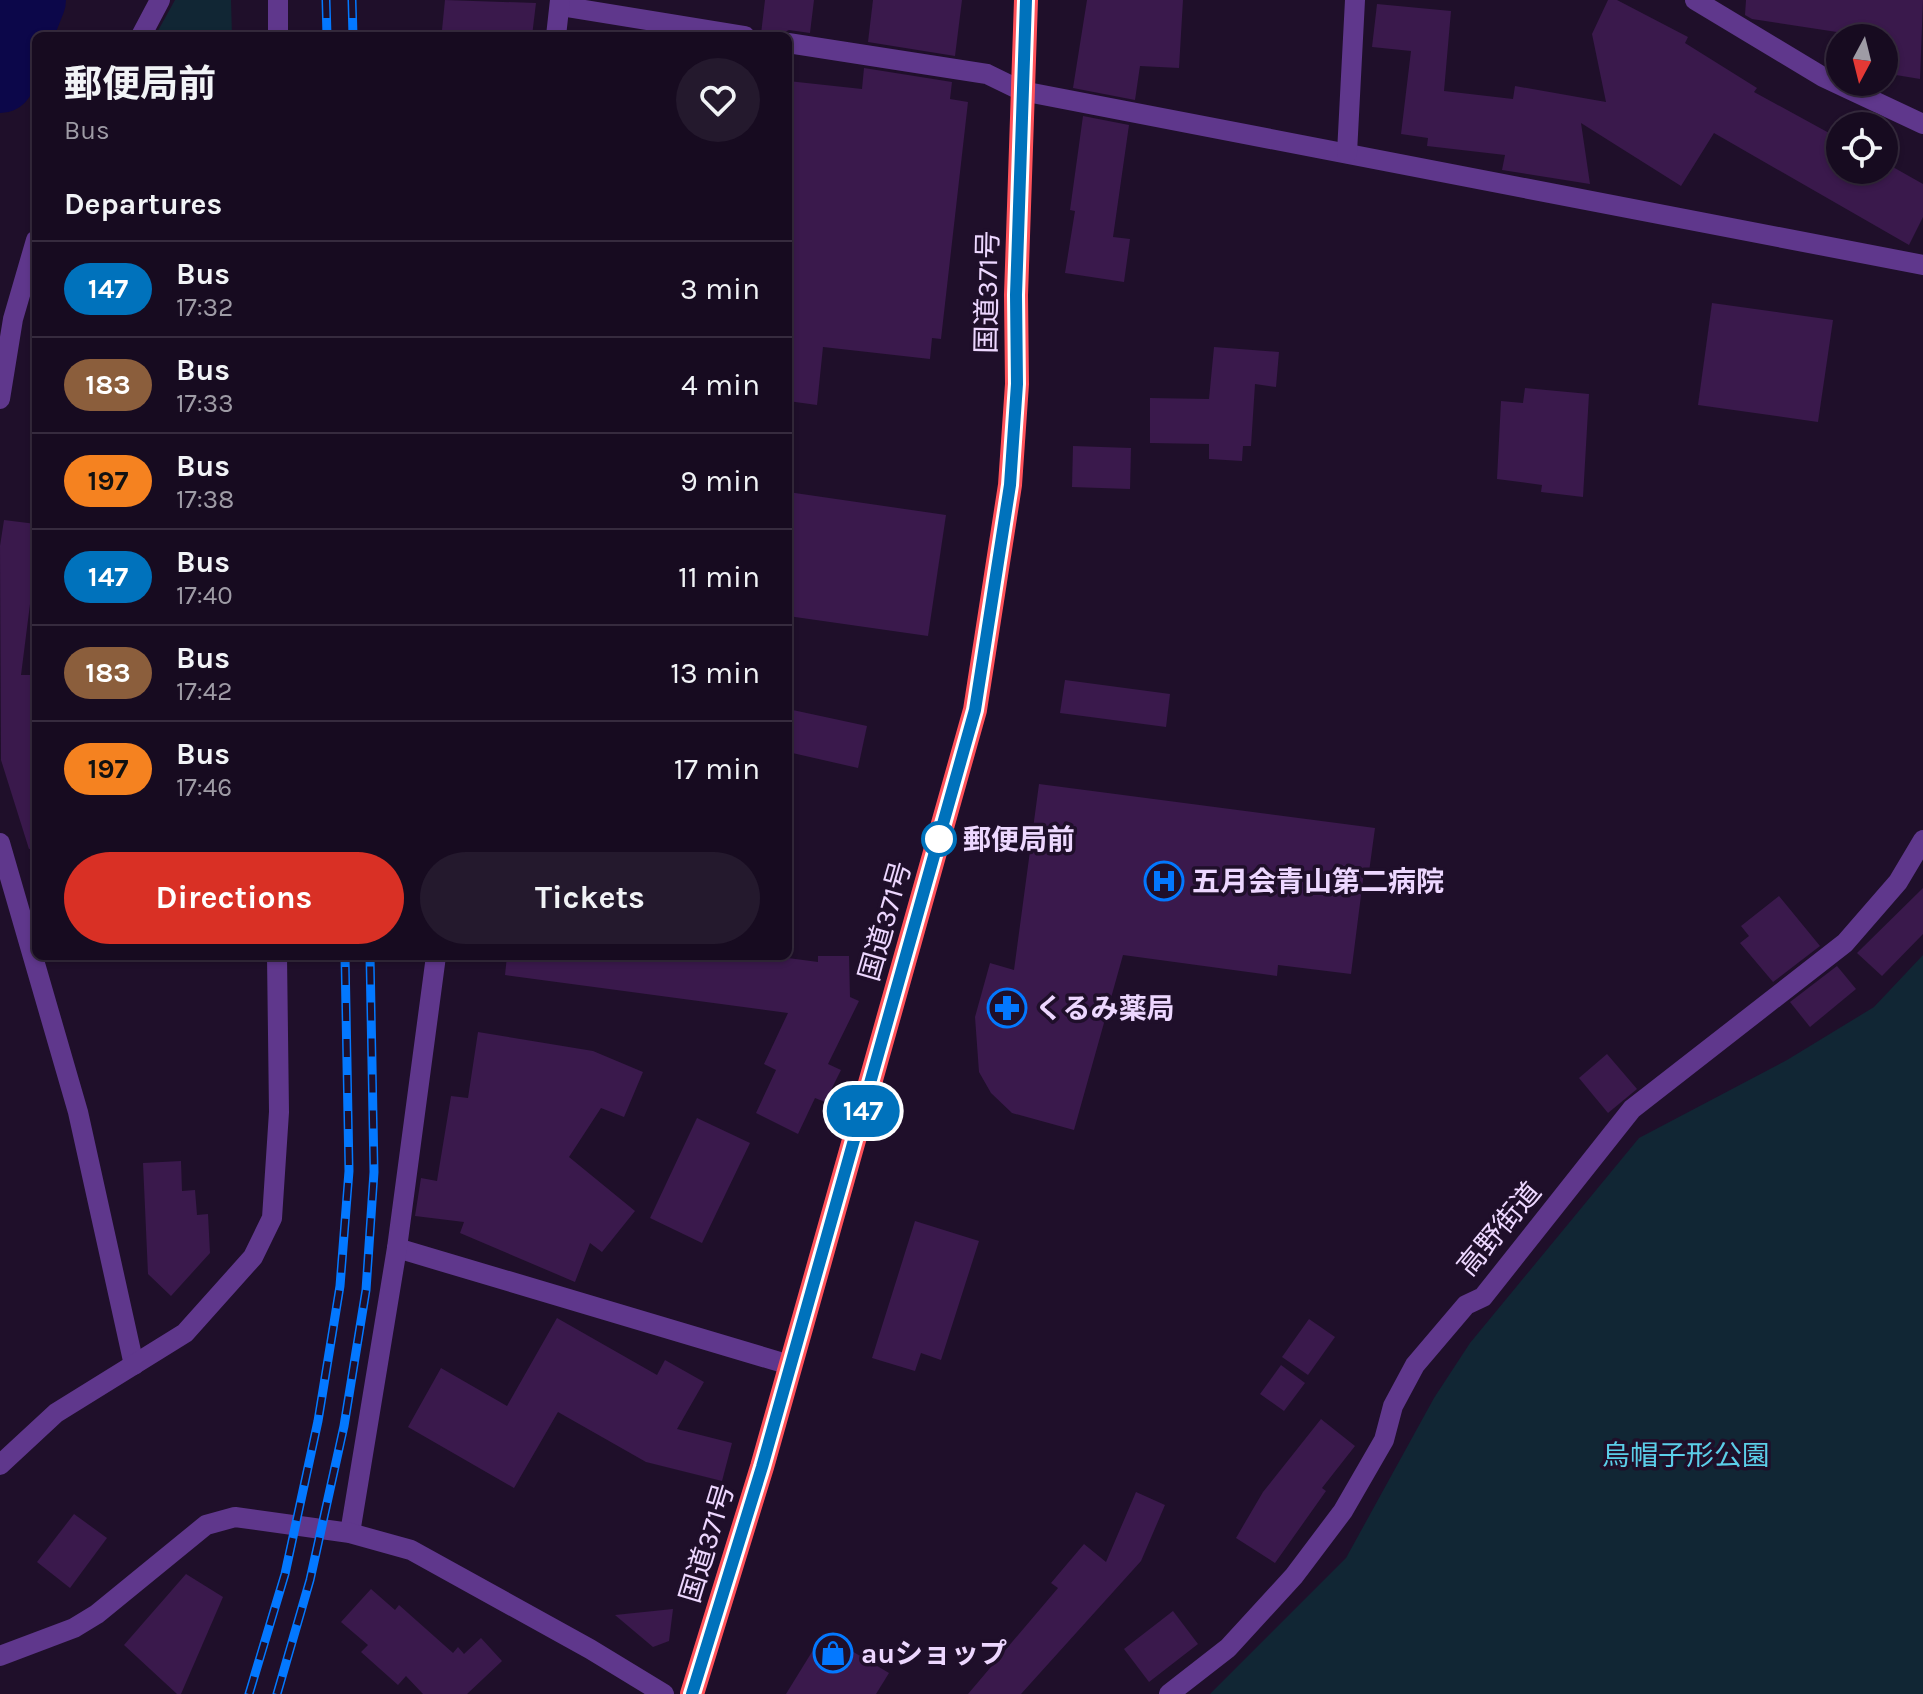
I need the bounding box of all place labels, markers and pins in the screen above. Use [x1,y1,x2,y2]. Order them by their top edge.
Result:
marker: 郵便局前 [922,822,956,856]
place label: 郵便局前 [963,823,1075,856]
hospital icon: 五月会青山第二病院 [1143,860,1185,902]
place label: 五月会青山第二病院 [1192,865,1444,898]
pharmacy icon: くるみ薬局 [986,987,1028,1029]
place label: くるみ薬局 [1035,992,1174,1025]
shop icon: auショップ [812,1632,854,1674]
place label: auショップ [861,1637,1007,1670]

